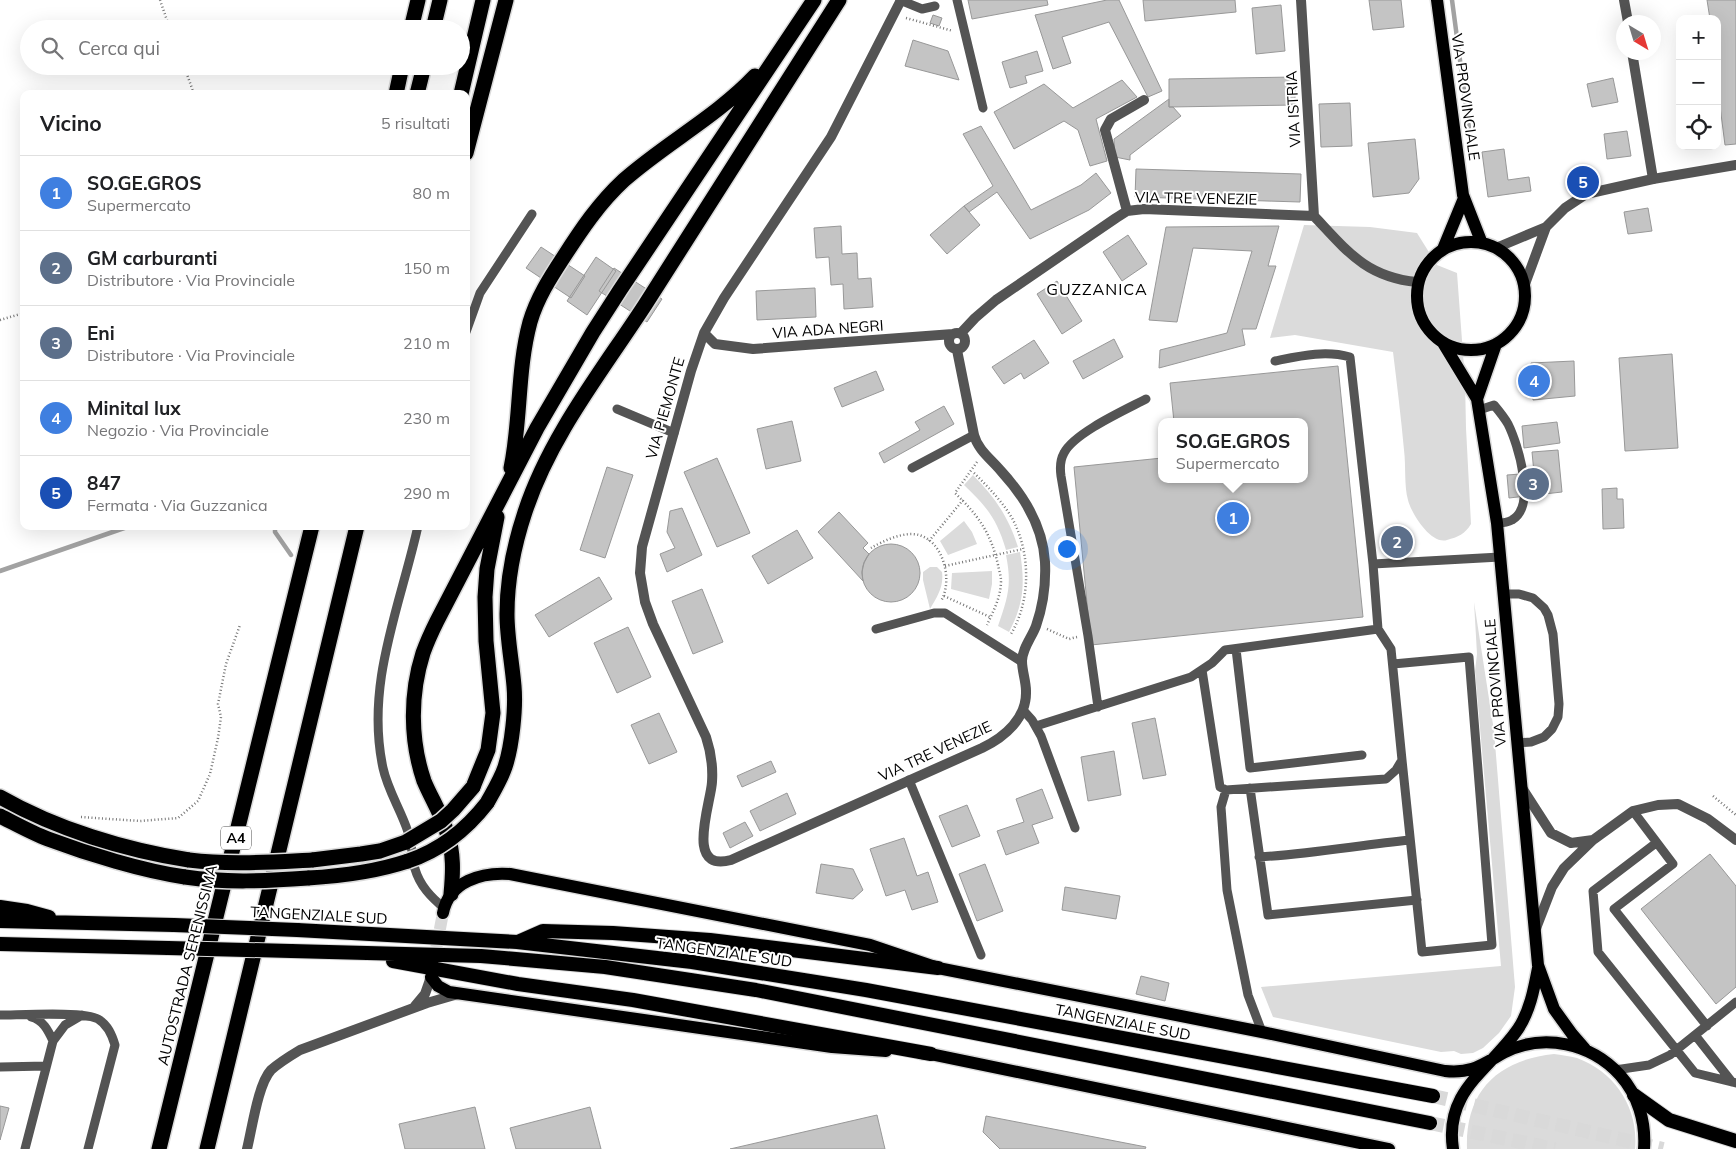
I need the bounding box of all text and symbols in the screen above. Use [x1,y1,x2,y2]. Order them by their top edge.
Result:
north arrow [1616,15,1661,60]
map controls [1676,15,1721,150]
button: + [1676,15,1721,60]
search box [20,20,470,75]
street label: VIA PROVINCIALE [1448,32,1484,162]
icon: search [38,34,66,62]
text: Cerca qui [78,36,160,60]
button: − [1676,60,1721,105]
street label: VIA ISTRIA [1282,70,1304,148]
button: locate [1676,105,1721,150]
text: Vicino [40,110,102,136]
text: 5 risultati [381,113,450,133]
pin: 5 [1567,163,1599,201]
text: SO.GE.GROS [87,171,202,195]
text: 1 [51,183,61,203]
text: 80 m [413,183,450,203]
street label: VIA TRE VENEZIE [1135,187,1258,209]
text: Supermercato [87,195,191,215]
text: GM carburanti [87,246,217,270]
text: 2 [51,258,61,278]
text: 150 m [403,258,450,278]
text: Distributore · Via Provinciale [87,270,295,290]
district label: GUZZANICA [1046,279,1148,299]
street label: VIA ADA NEGRI [772,316,884,342]
text: Eni [87,321,115,345]
text: 3 [51,333,61,353]
text: 210 m [403,333,450,353]
text: Distributore · Via Provinciale [87,345,295,365]
street label: VIA PIEMONTE [641,355,689,461]
pin: 4 [1518,362,1550,400]
text: Minital lux [87,396,181,420]
text: 4 [51,408,61,428]
text: 230 m [403,408,450,428]
popup [1158,418,1308,483]
text: Negozio · Via Provinciale [87,420,269,440]
text: SO.GE.GROS [1176,429,1290,453]
text: Supermercato [1176,453,1280,473]
pin: 3 [1517,465,1549,503]
text: 847 [87,471,121,495]
text: 5 [51,483,61,503]
text: 290 m [403,483,450,503]
text: Fermata · Via Guzzanica [87,495,268,515]
pin: 1 [1217,499,1249,537]
pin: 2 [1381,523,1413,561]
your location [1054,536,1080,562]
street label: VIA PROVINCIALE [1480,618,1510,748]
street label: VIA TRE VENEZIE [876,716,995,785]
road number: A4 [221,826,251,850]
street label: AUTOSTRADA SERENISSIMA [153,863,221,1067]
street label: TANGENZIALE SUD [250,902,388,928]
street label: TANGENZIALE SUD [655,933,793,971]
street label: TANGENZIALE SUD [1054,1000,1192,1044]

